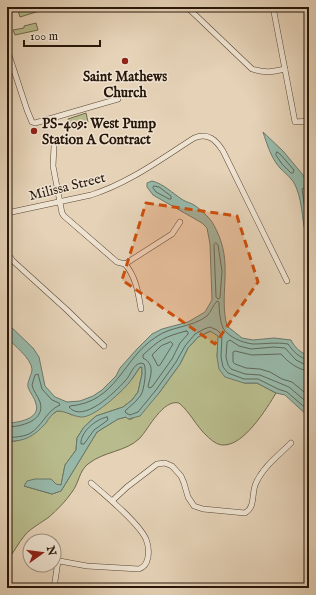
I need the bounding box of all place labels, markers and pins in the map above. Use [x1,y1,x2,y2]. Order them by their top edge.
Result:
marker: Saint Mathews Church [120,56,130,66]
place label: Saint Mathews Church [83,68,167,102]
place label: PS-409: West Pump Station A Contract [42,115,156,149]
marker: PS-409: West Pump Station A Contract [29,126,39,136]

